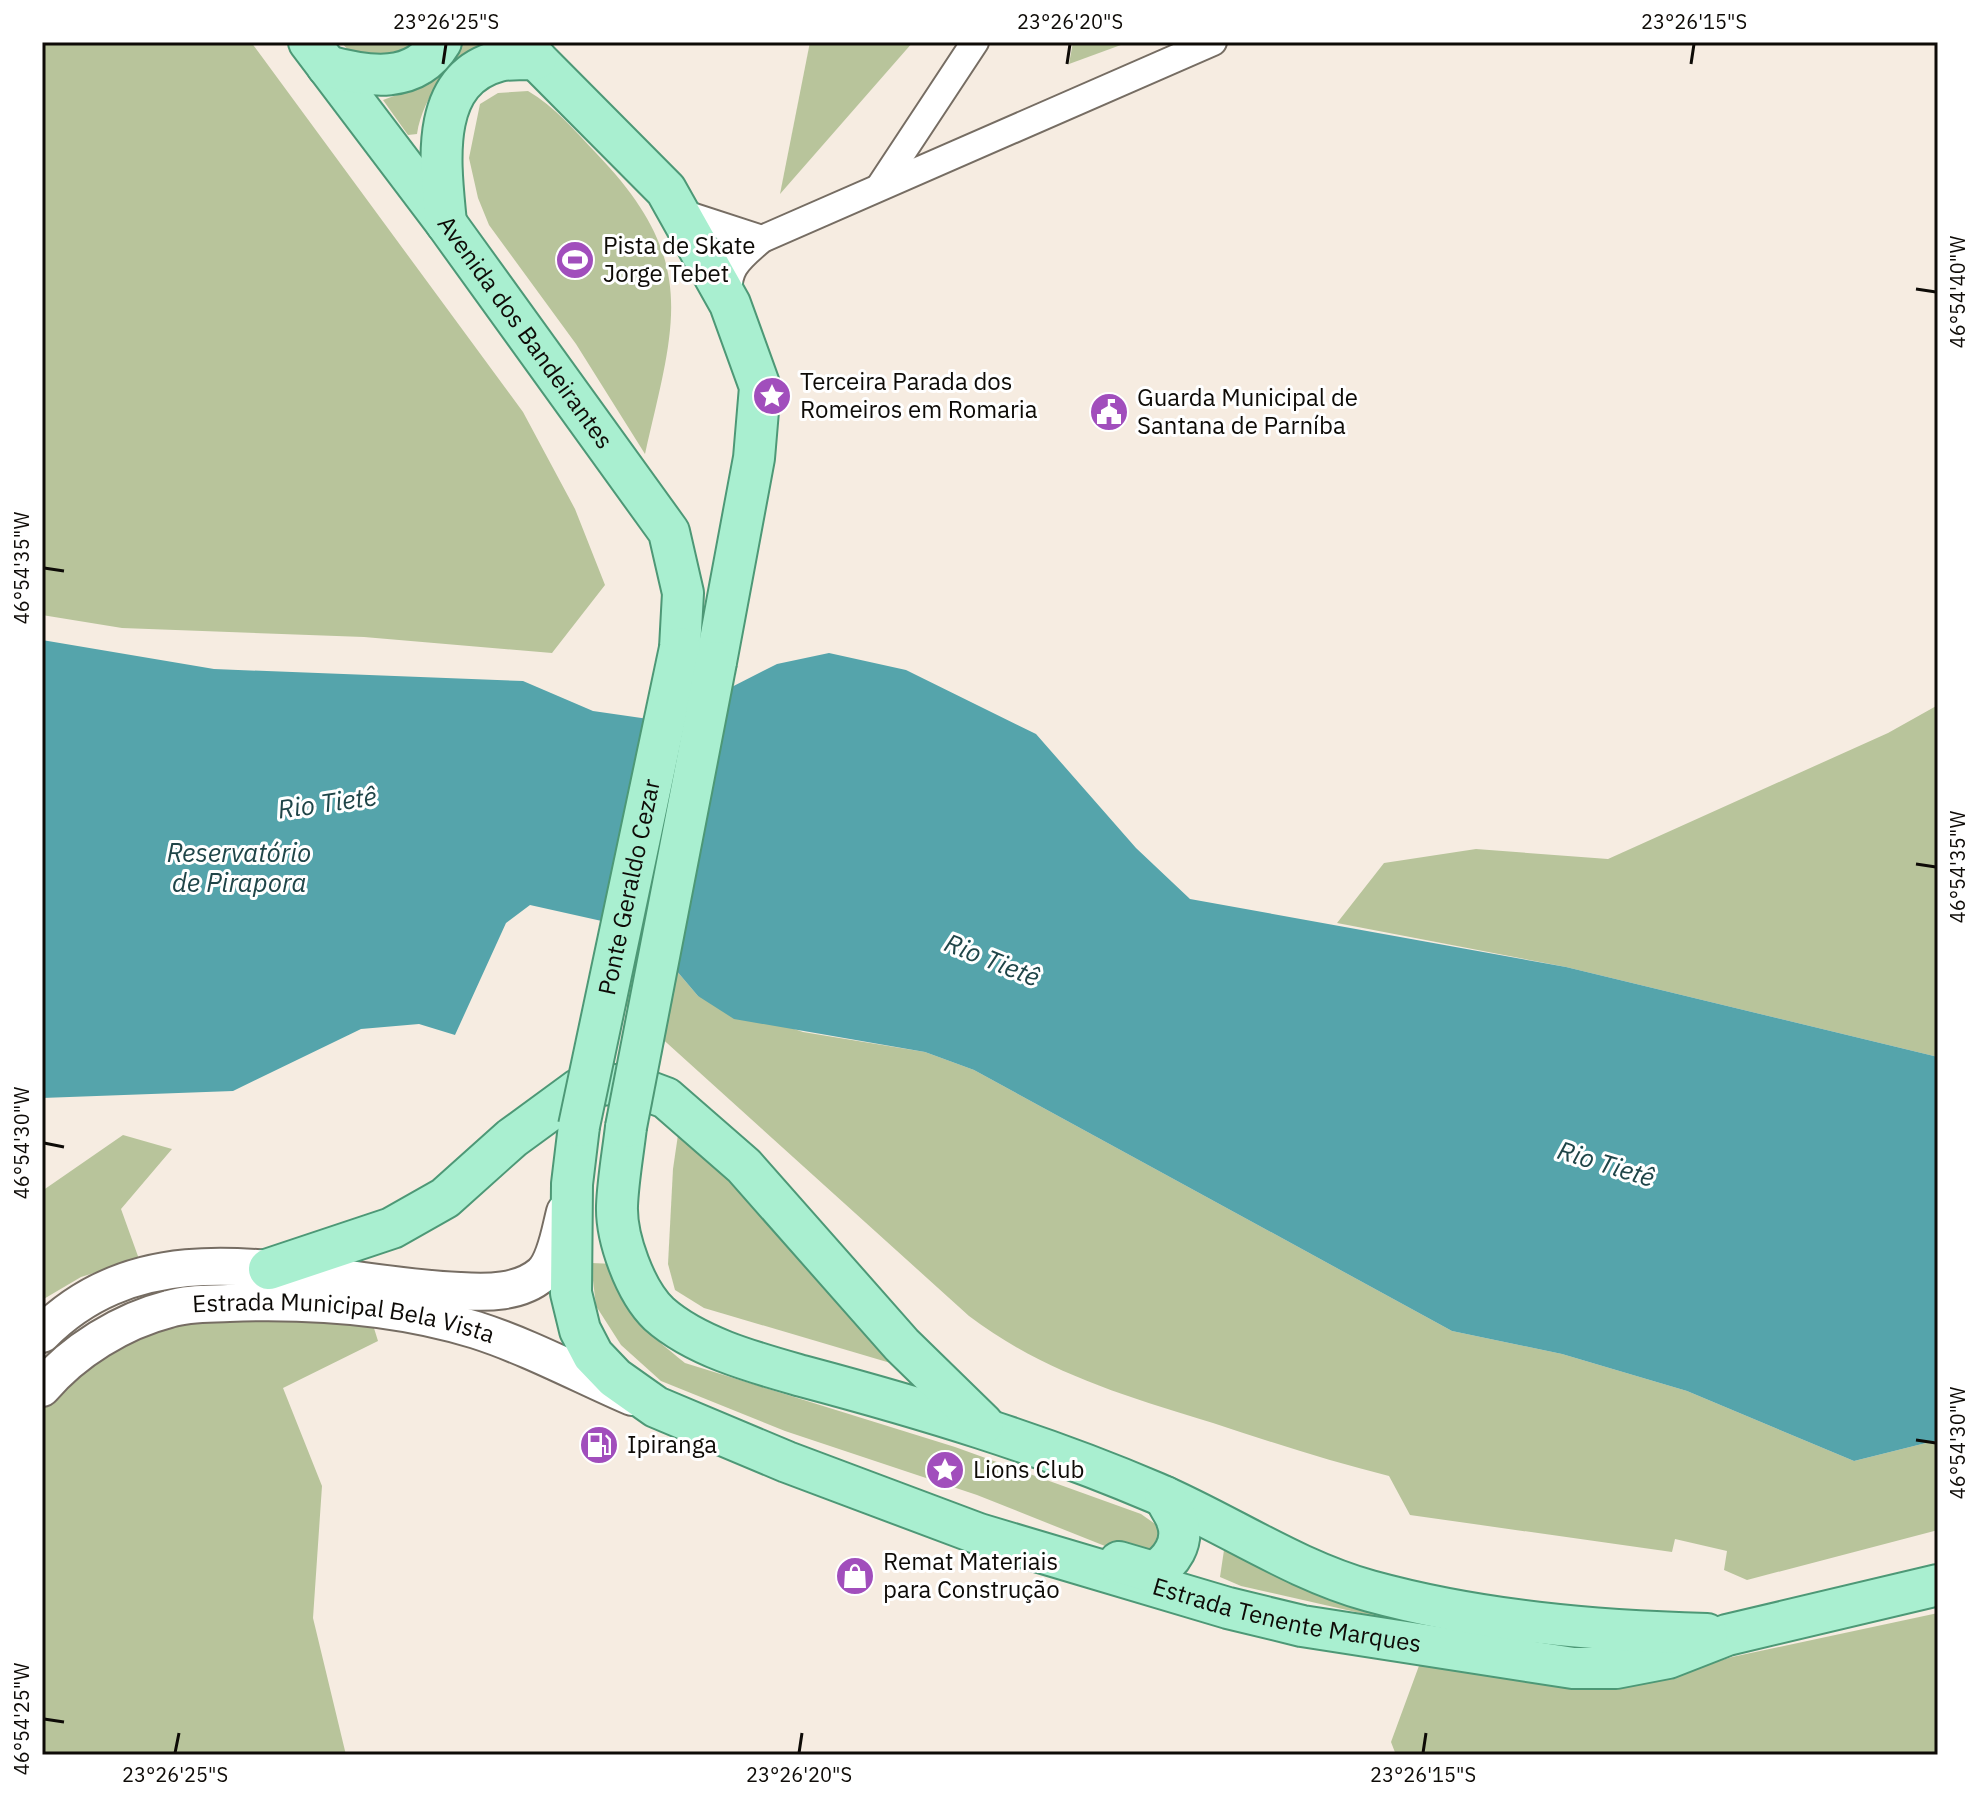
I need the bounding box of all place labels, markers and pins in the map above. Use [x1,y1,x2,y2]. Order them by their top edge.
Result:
place label: Pista de Skate Jorge Tebet [603,229,756,289]
sports icon: Pista de Skate Jorge Tebet [554,239,596,281]
place label: Terceira Parada dos Romeiros em Romaria [800,365,1038,425]
place icon: Terceira Parada dos Romeiros em Romaria [751,375,793,417]
place label: Guarda Municipal de Santana de Parníba [1137,381,1358,441]
public building icon: Guarda Municipal de Santana de Parníba [1088,391,1130,433]
fuel station icon: Ipiranga [578,1424,620,1466]
place label: Ipiranga [627,1428,717,1460]
place icon: Lions Club [924,1449,966,1491]
place label: Lions Club [973,1453,1084,1485]
place label: Remat Materiais para Construção [883,1545,1060,1605]
shop icon: Remat Materiais para Construção [834,1555,876,1597]

